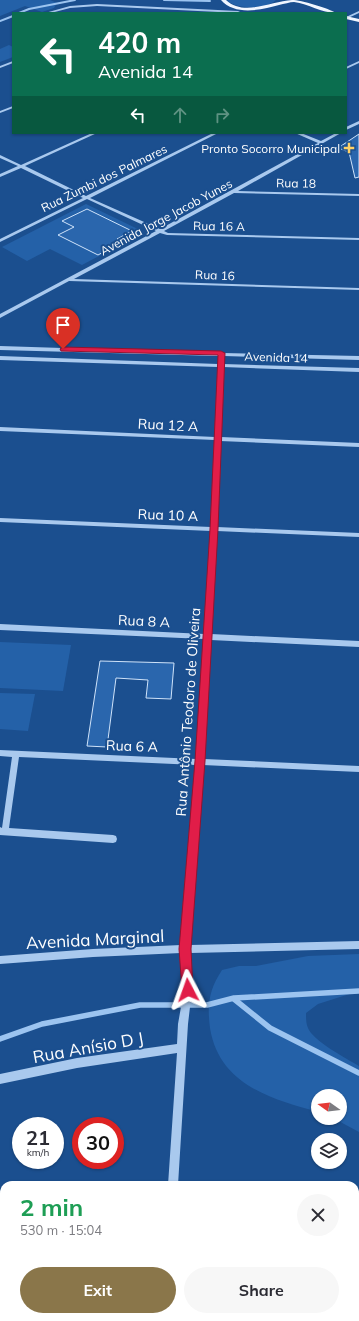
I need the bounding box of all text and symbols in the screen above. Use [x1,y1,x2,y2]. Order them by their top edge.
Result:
text: 420 m [98,25,181,60]
icon: left [32,28,84,80]
text: Avenida 14 [98,60,193,83]
icon: left [127,104,149,126]
icon: ahead [169,104,191,126]
icon: right [211,104,233,126]
street label: Rua Zumbi dos Palmares [38,141,170,215]
place label: Pronto Socorro Municipal [201,141,340,156]
marker: Pronto Socorro Municipal [343,142,355,154]
street label: Rua 18 [276,175,316,191]
street label: Avenida Jorge Jacob Yunes [97,176,235,258]
street label: Rua 16 A [193,218,245,234]
street label: Rua 16 [195,267,235,283]
pin [46,308,80,349]
icon: arrive [52,314,74,336]
street label: Avenida 14 [244,348,308,366]
street label: Rua 12 A [137,414,199,436]
street label: Rua 10 A [137,505,199,525]
street label: Rua Antônio Teodoro de Oliveira [172,607,204,817]
street label: Rua 8 A [117,611,171,631]
street label: Rua 6 A [106,736,159,756]
street label: Avenida Marginal [25,925,165,953]
position arrow [167,969,209,1011]
street label: Rua Anísio D J [31,1027,145,1068]
north arrow [311,1089,347,1125]
map controls [311,1089,347,1169]
speed limit sign: 30 [72,1117,124,1169]
text: 21 [26,1125,50,1150]
button: layers [311,1133,347,1169]
text: km/h [27,1146,49,1159]
text: 2 min [20,1192,83,1222]
button: close [297,1194,339,1236]
text: 530 m · 15:04 [20,1222,102,1238]
button: Exit [20,1267,176,1313]
button: Share [184,1267,339,1313]

